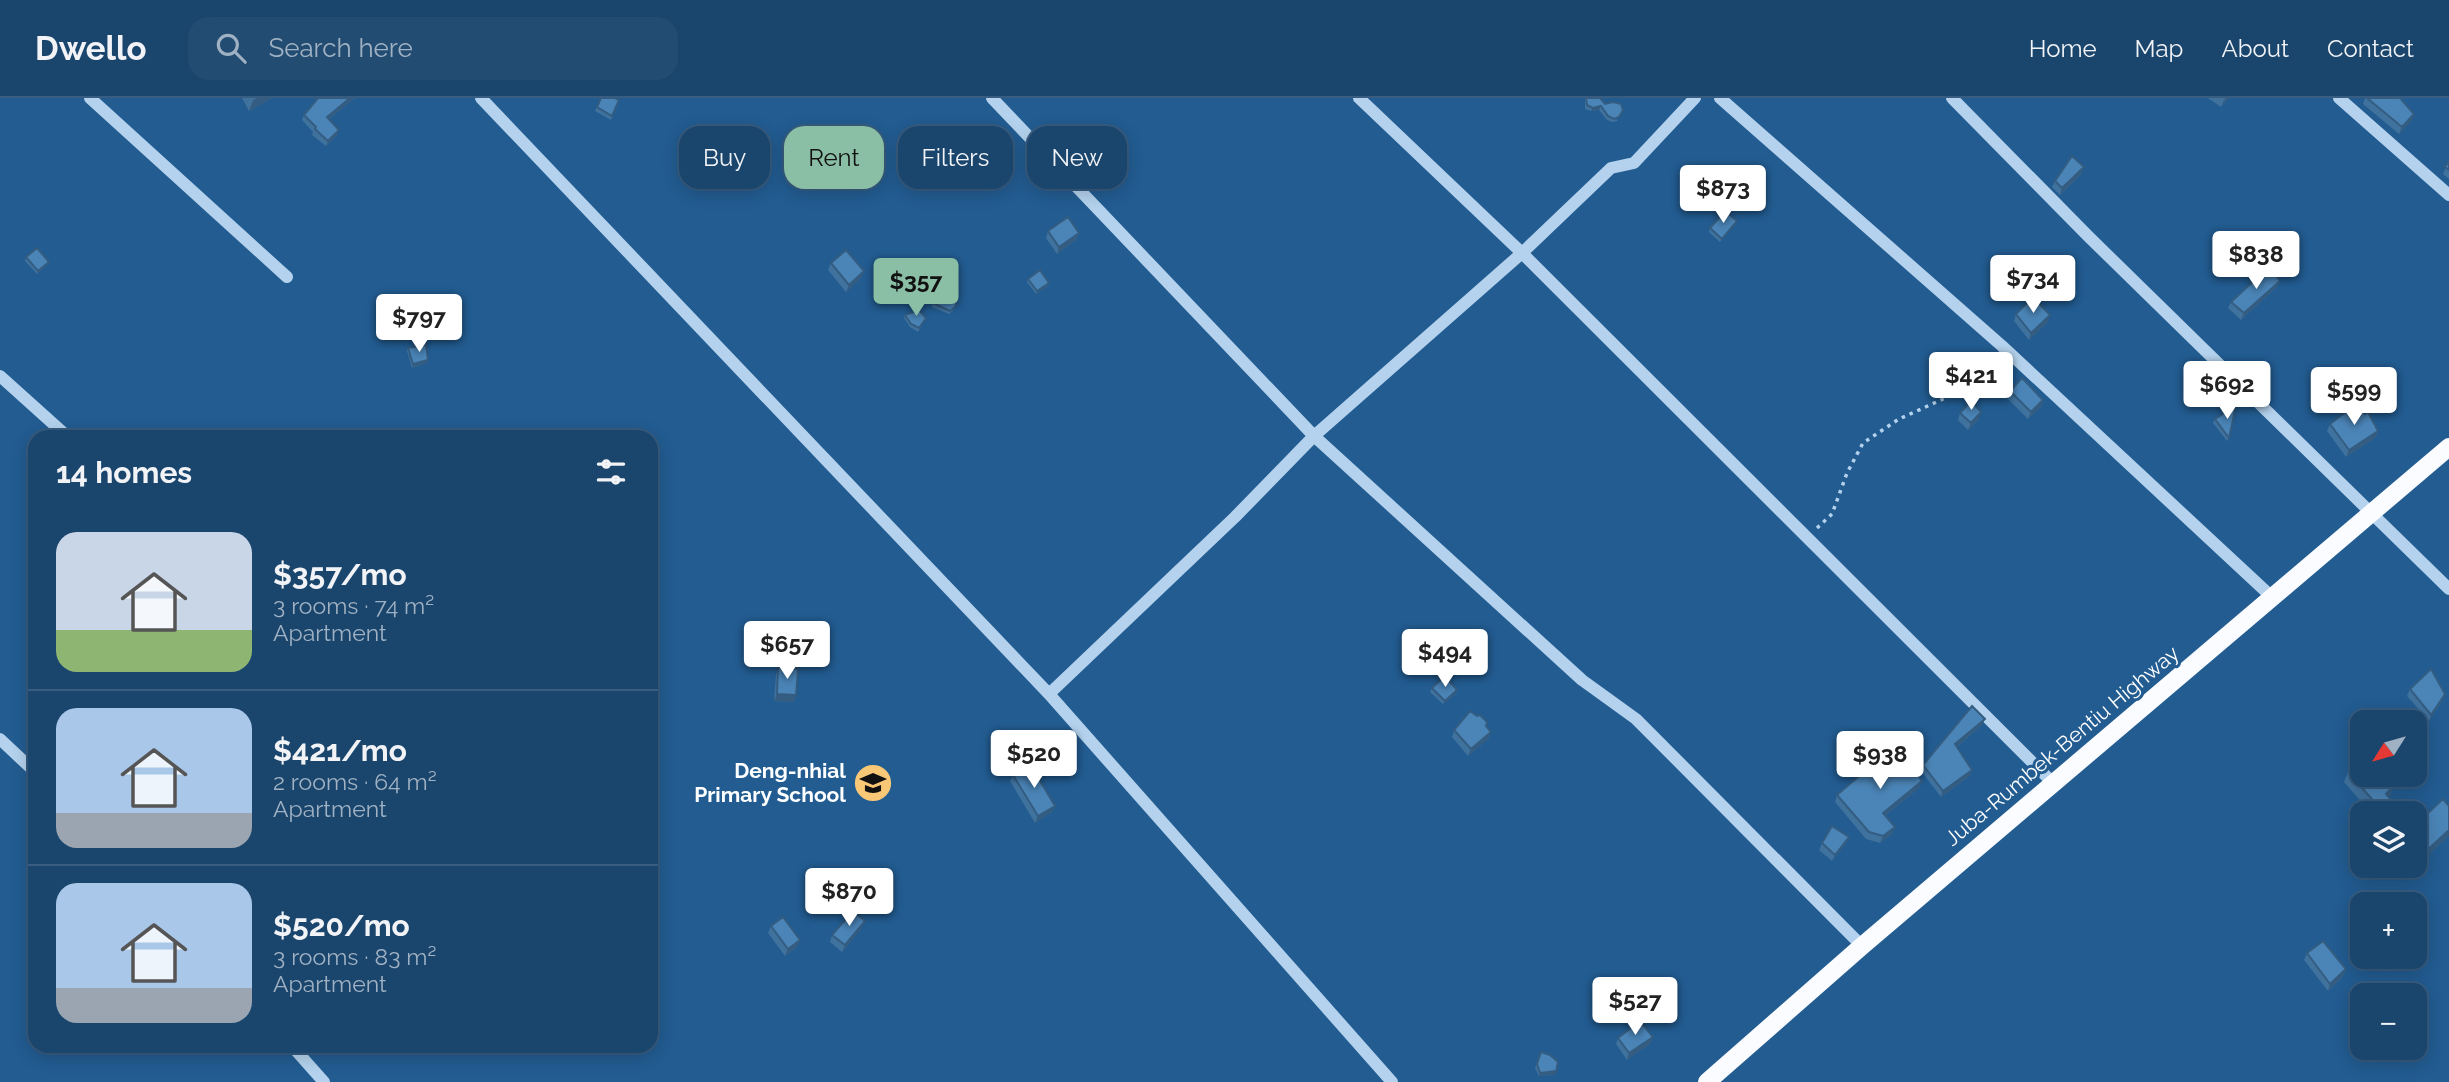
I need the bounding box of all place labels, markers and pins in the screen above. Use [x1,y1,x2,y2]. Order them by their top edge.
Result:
pin: $873 [1682,166,1764,225]
pin: $838 [2215,232,2297,291]
pin: $734 [1992,256,2074,315]
pin: $357 [875,258,957,318]
pin: $797 [378,294,460,354]
pin: $421 [1930,352,2012,412]
pin: $692 [2186,362,2268,421]
pin: $599 [2313,368,2395,427]
pin: $657 [746,622,828,681]
pin: $494 [1404,630,1486,689]
pin: $520 [993,730,1075,790]
pin: $938 [1839,732,1921,791]
place label: Deng-nhial Primary School [694,758,846,807]
school or university icon: Deng-nhial Primary School [852,762,894,804]
pin: $870 [808,868,890,928]
pin: $527 [1594,978,1676,1037]

